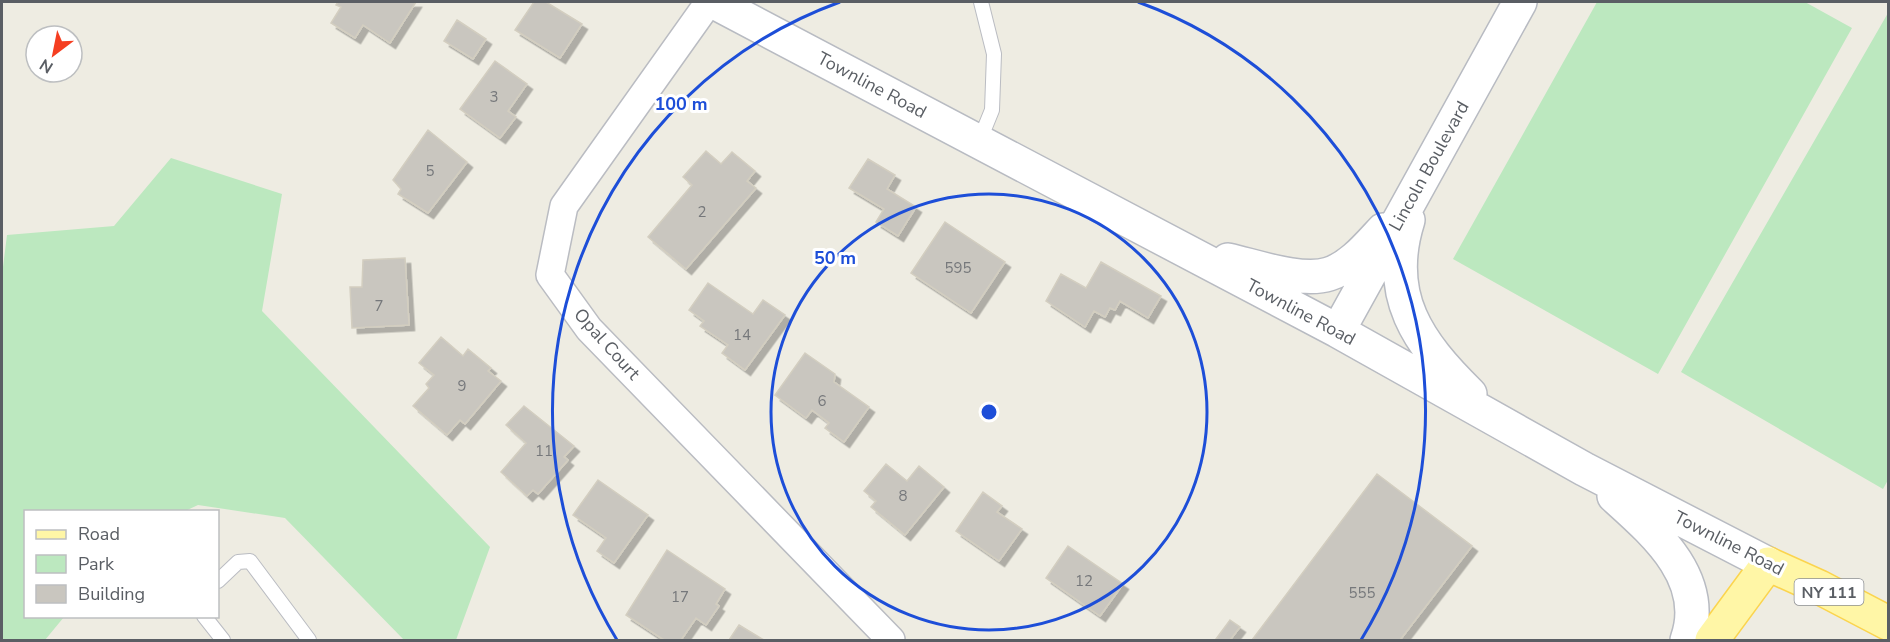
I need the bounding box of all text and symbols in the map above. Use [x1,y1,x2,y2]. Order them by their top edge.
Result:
north arrow [24,24,84,84]
street label: Townline Road [813,46,931,124]
text: N [36,53,57,78]
house number: 3 [489,87,499,107]
text: 100 m [654,92,708,116]
street label: Lincoln Boulevard [1383,97,1475,235]
house number: 5 [425,161,435,181]
house number: 2 [697,202,707,222]
text: 50 m [814,246,856,270]
house number: 595 [944,258,972,278]
street label: Townline Road [1242,273,1360,351]
house number: 7 [374,296,384,316]
street label: Opal Court [568,303,646,385]
house number: 14 [733,325,751,345]
house number: 9 [457,376,467,396]
house number: 6 [817,391,827,411]
centre of rings [979,402,999,422]
house number: 11 [535,441,553,461]
house number: 8 [898,486,908,506]
street label: Townline Road [1670,505,1788,581]
legend [24,510,219,618]
text: Road [78,522,120,546]
text: Park [78,552,115,576]
house number: 12 [1075,571,1093,591]
road number: NY 111 [1794,579,1864,605]
text: Building [78,582,145,606]
house number: 555 [1348,583,1376,603]
house number: 17 [671,587,689,607]

